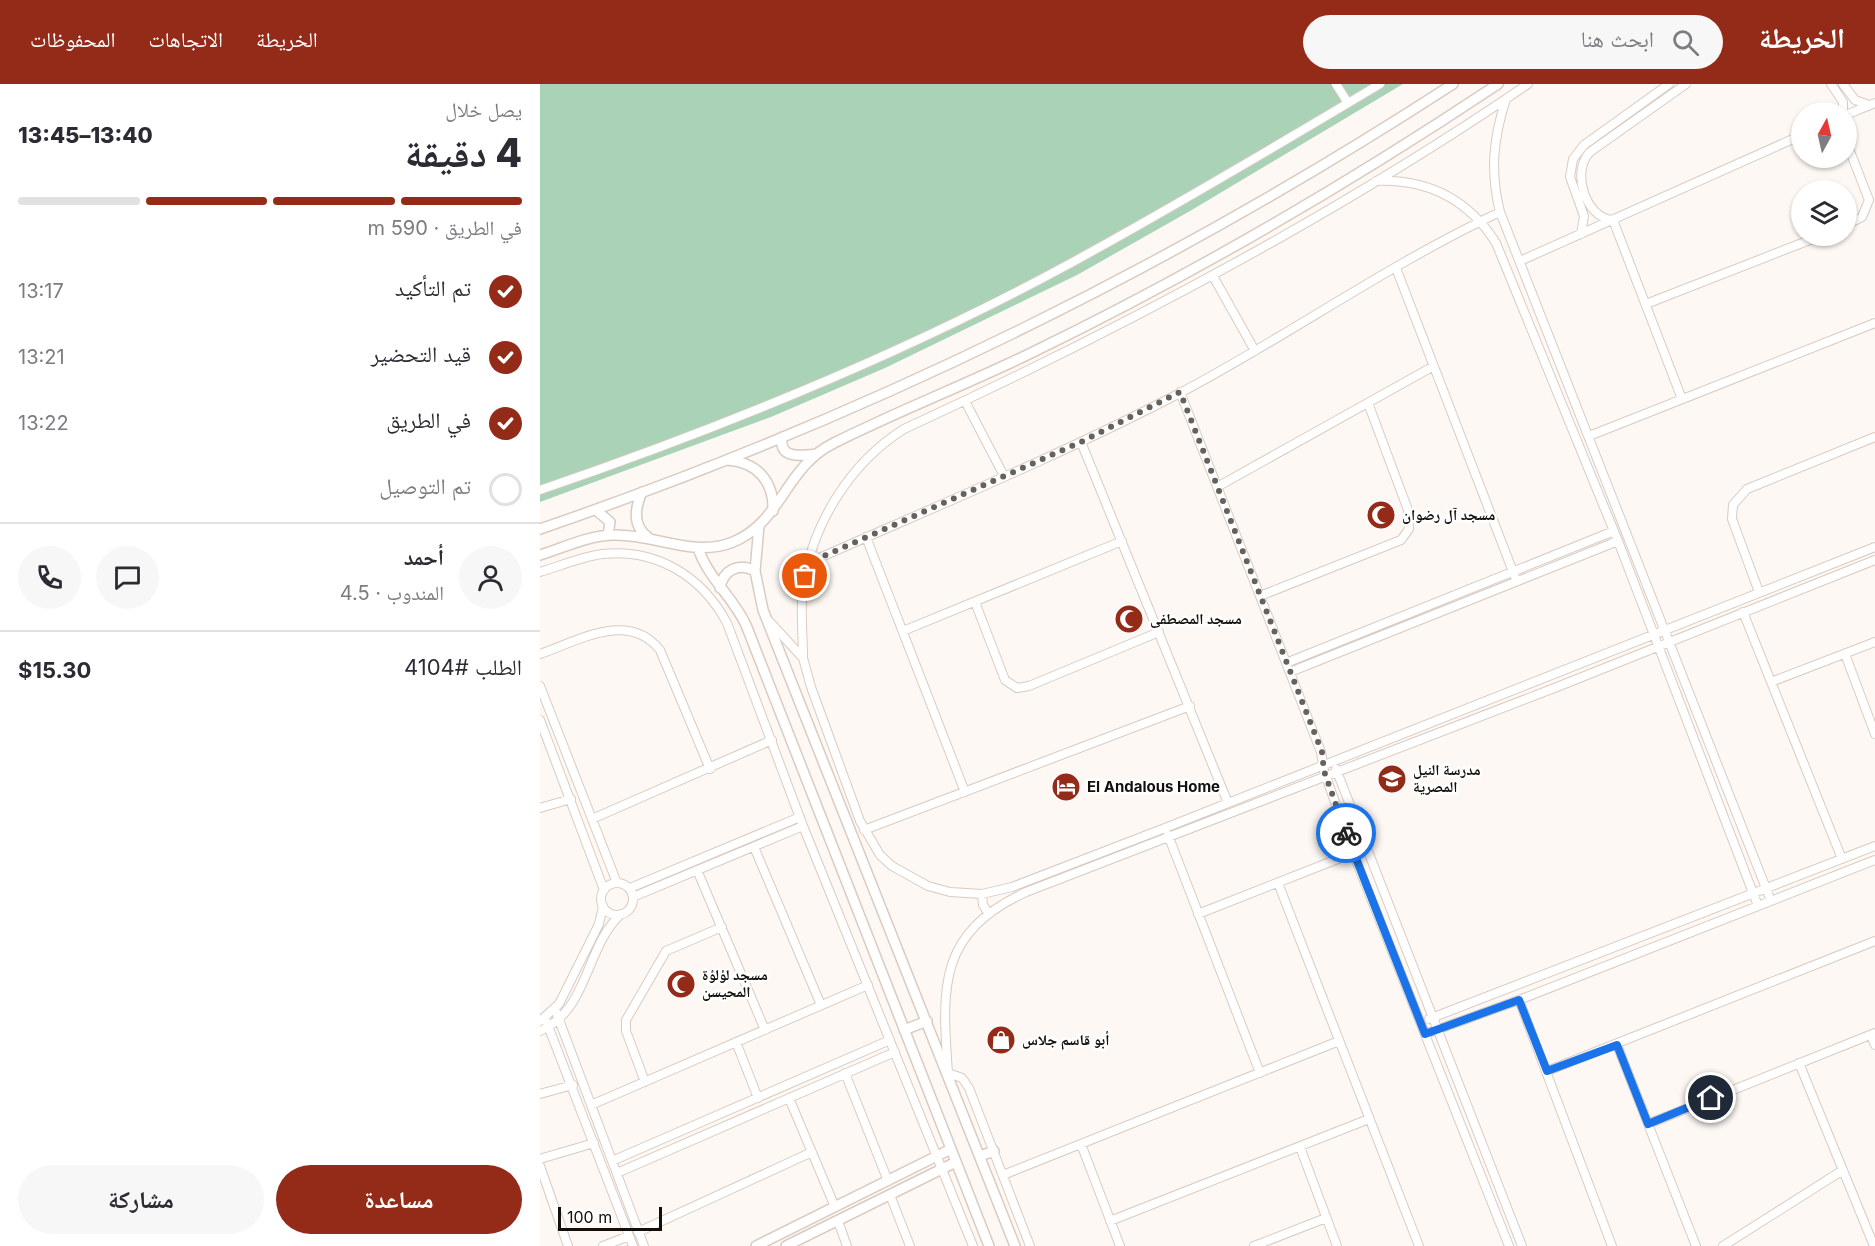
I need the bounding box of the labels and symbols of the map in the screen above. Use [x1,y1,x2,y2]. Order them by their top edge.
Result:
north arrow [1791,102,1857,168]
mosque icon: مسجد آل رضوان [1365,499,1397,531]
place label: مسجد آل رضوان [1402,505,1495,524]
pin [779,550,830,601]
mosque icon: مسجد المصطفى [1113,603,1145,635]
place label: مسجد المصطفى [1150,609,1242,628]
place label: مدرسة النيل المصرية [1413,760,1481,796]
school or university icon: مدرسة النيل المصرية [1376,763,1408,795]
hotel icon: El Andalous Home [1050,771,1082,803]
place label: El Andalous Home [1087,777,1220,796]
courier [1316,803,1376,863]
place label: مسجد لؤلؤة المحيسن [702,965,768,1001]
mosque icon: مسجد لؤلؤة المحيسن [665,968,697,1000]
shop icon: أبو قاسم جلاس [985,1024,1017,1056]
place label: أبو قاسم جلاس [1022,1030,1109,1050]
pin [1685,1072,1736,1123]
scale bar [558,1204,662,1232]

